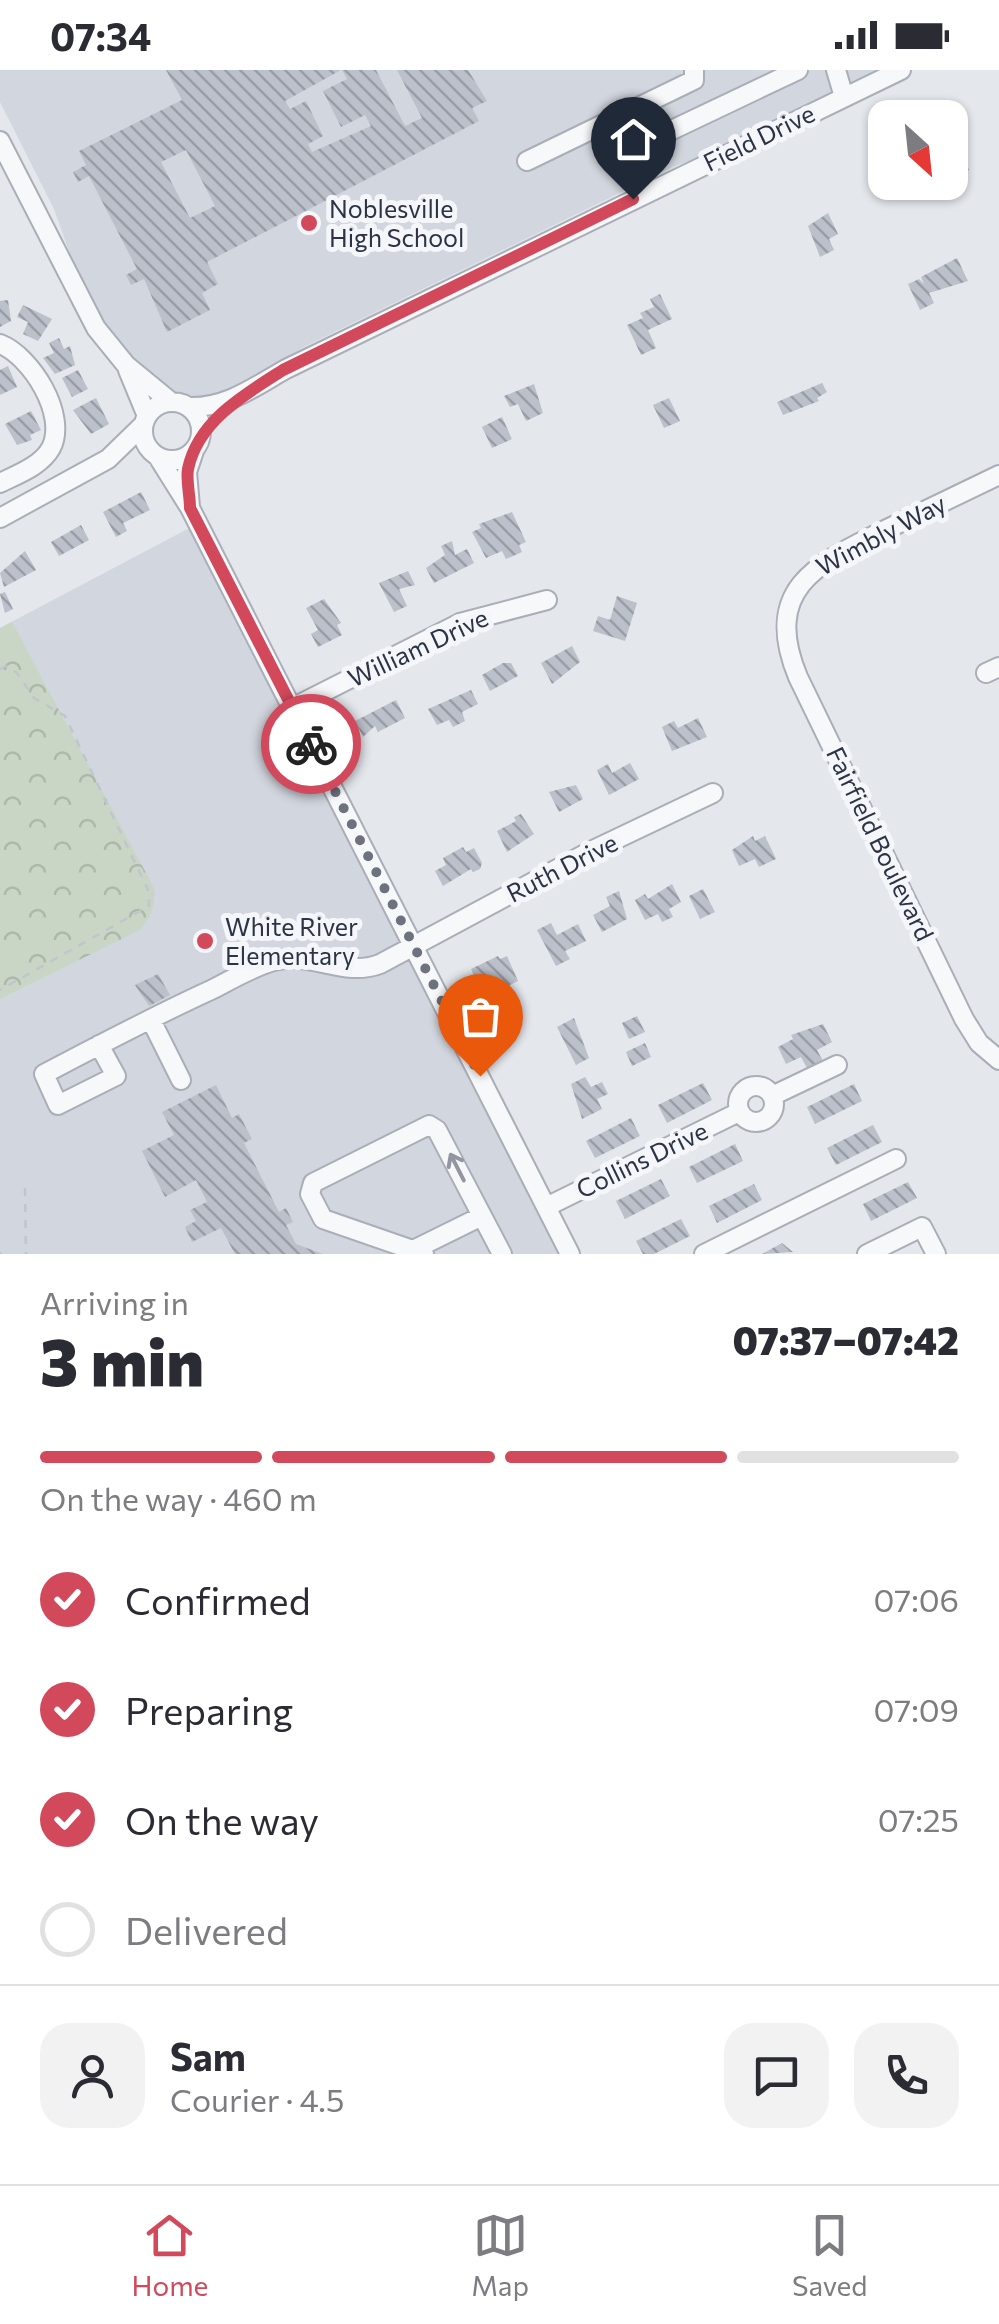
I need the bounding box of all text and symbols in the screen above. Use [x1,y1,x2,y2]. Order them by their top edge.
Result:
text: 07:34 [50,12,151,59]
pin [591,97,676,200]
street label: Field Drive [698,97,819,177]
north arrow [868,100,968,200]
map controls [868,100,968,200]
icon: home [606,112,661,167]
place label: Noblesville High School [329,193,464,252]
marker: Noblesville High School [298,212,320,234]
street label: Wimbly Way [811,487,951,581]
street label: William Drive [343,602,492,693]
courier [261,694,361,794]
icon: bike [284,717,339,772]
street label: Fairfield Boulevard [821,742,941,946]
street label: Ruth Drive [501,826,622,908]
place label: White River Elementary [225,911,358,970]
marker: White River Elementary [194,930,216,952]
pin [438,974,523,1077]
icon: bag [453,989,508,1044]
street label: Collins Drive [571,1114,712,1204]
one-way arrow [447,1153,466,1183]
text: Arriving in [40,1282,189,1322]
text: 07:37–07:42 [732,1316,959,1363]
text: 3 min [40,1320,204,1399]
text: On the way · 460 m [40,1478,317,1518]
icon: check [40,1572,95,1627]
text: Confirmed [125,1576,311,1623]
text: 07:06 [873,1579,959,1619]
icon: check [40,1682,95,1737]
text: Preparing [125,1686,293,1733]
text: 07:09 [873,1689,959,1729]
icon: check [40,1792,95,1847]
text: On the way [125,1796,319,1843]
text: 07:25 [878,1799,959,1839]
text: Delivered [125,1906,288,1953]
button: person [40,2023,145,2128]
button: chat [724,2023,829,2128]
button: phone [854,2023,959,2128]
text: Sam [170,2032,246,2079]
text: Courier · 4.5 [170,2079,344,2119]
tab: Home [131,2208,208,2302]
tab: Map [471,2208,529,2302]
tab: Saved [792,2208,868,2302]

